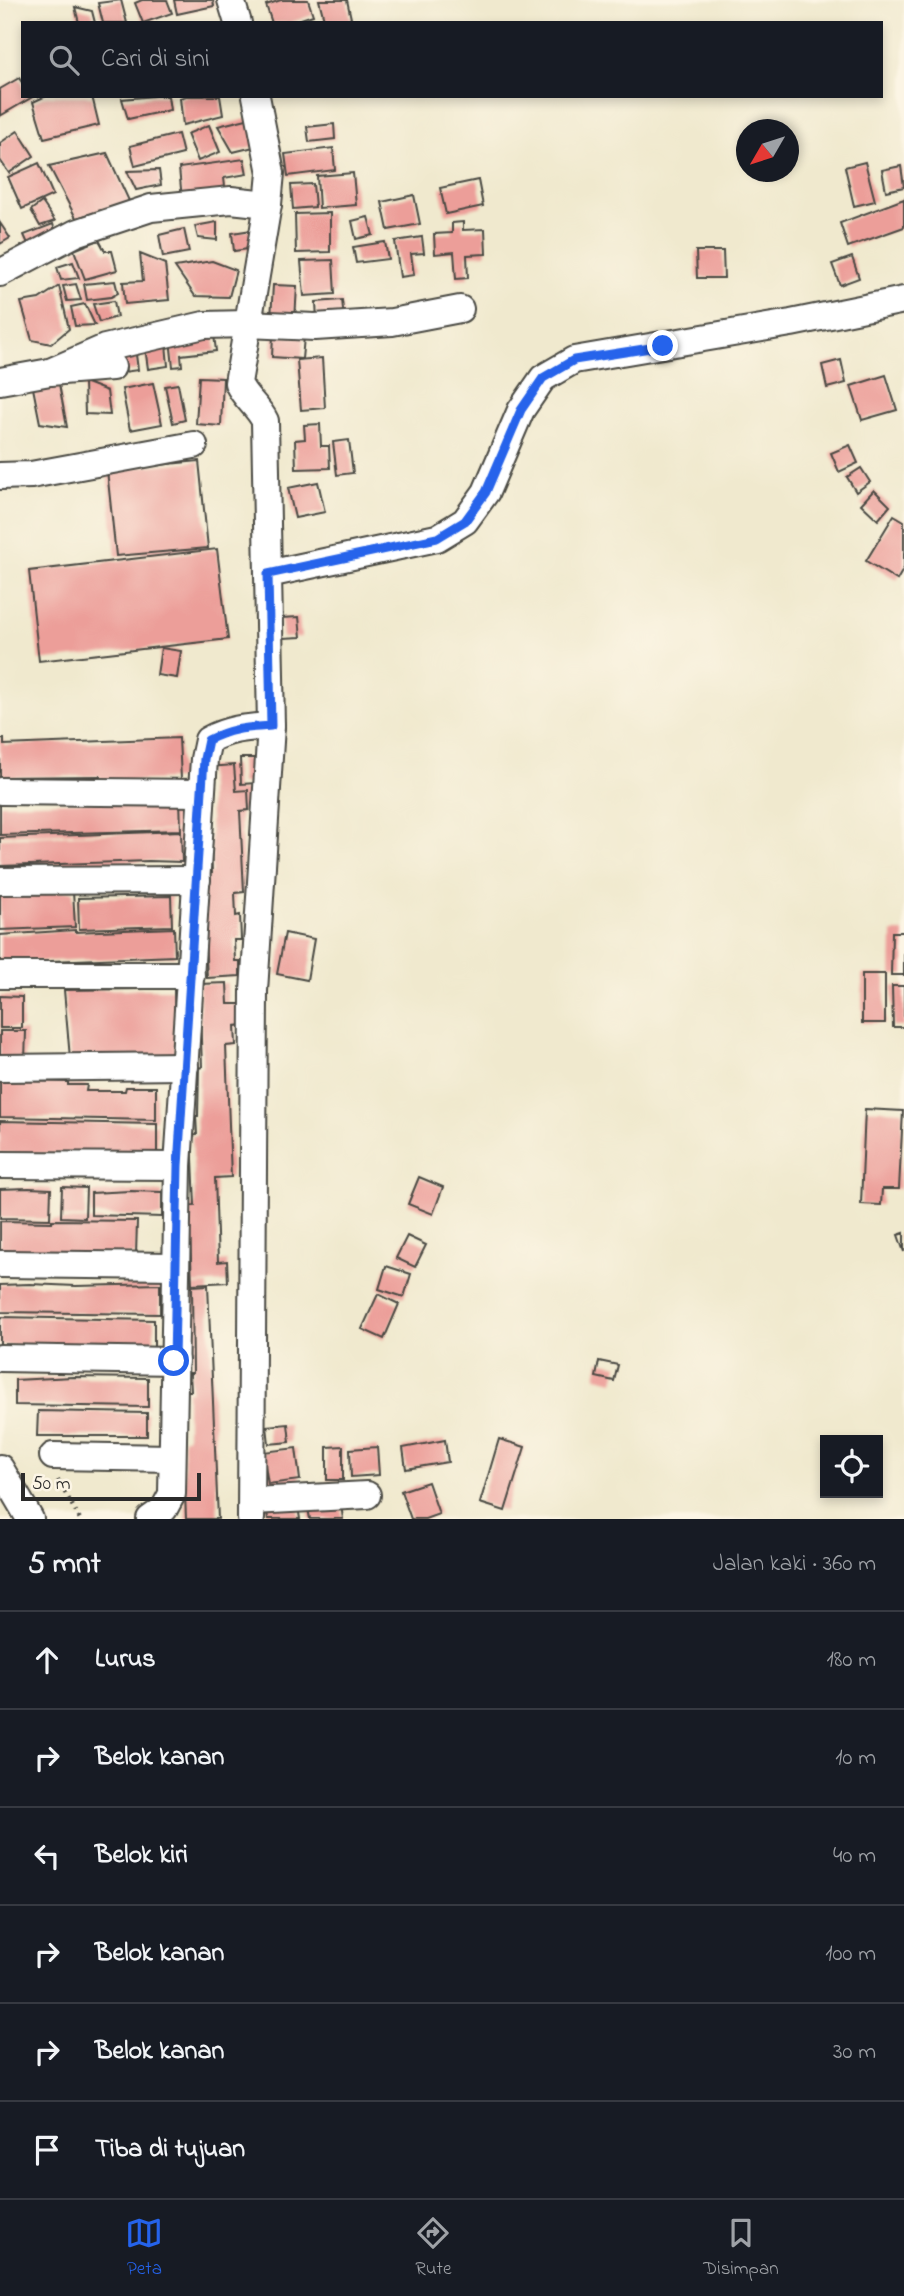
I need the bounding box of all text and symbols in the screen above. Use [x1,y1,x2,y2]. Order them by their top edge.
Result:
search box [21,21,883,98]
icon: search [45,41,83,79]
text: Cari di sini [101,41,210,79]
north arrow [736,119,799,182]
route end [647,330,678,361]
route start [158,1345,189,1376]
map controls [820,1435,883,1498]
button: locate [820,1435,883,1498]
scale bar [21,1470,201,1502]
text: 50 m [32,1471,71,1498]
text: 5 mnt [28,1543,101,1587]
text: Jalan kaki · 360 m [713,1548,876,1581]
icon: ahead [28,1641,66,1679]
text: Lurus [95,1641,156,1679]
text: 180 m [827,1644,876,1677]
icon: right [28,1739,66,1777]
text: Belok kanan [95,1739,224,1777]
text: 10 m [835,1742,876,1775]
icon: left [28,1837,66,1875]
text: Belok kiri [95,1837,188,1875]
text: 40 m [833,1840,876,1873]
icon: right [28,1935,66,1973]
text: Belok kanan [95,1935,224,1973]
text: 100 m [825,1938,876,1971]
icon: right [28,2033,66,2071]
text: Belok kanan [95,2033,224,2071]
text: 30 m [833,2036,876,2069]
icon: arrive [28,2131,66,2169]
text: Tiba di tujuan [95,2131,245,2169]
tab: Peta [125,2214,163,2283]
tab: Rute [414,2214,452,2283]
tab: Disimpan [703,2214,779,2283]

